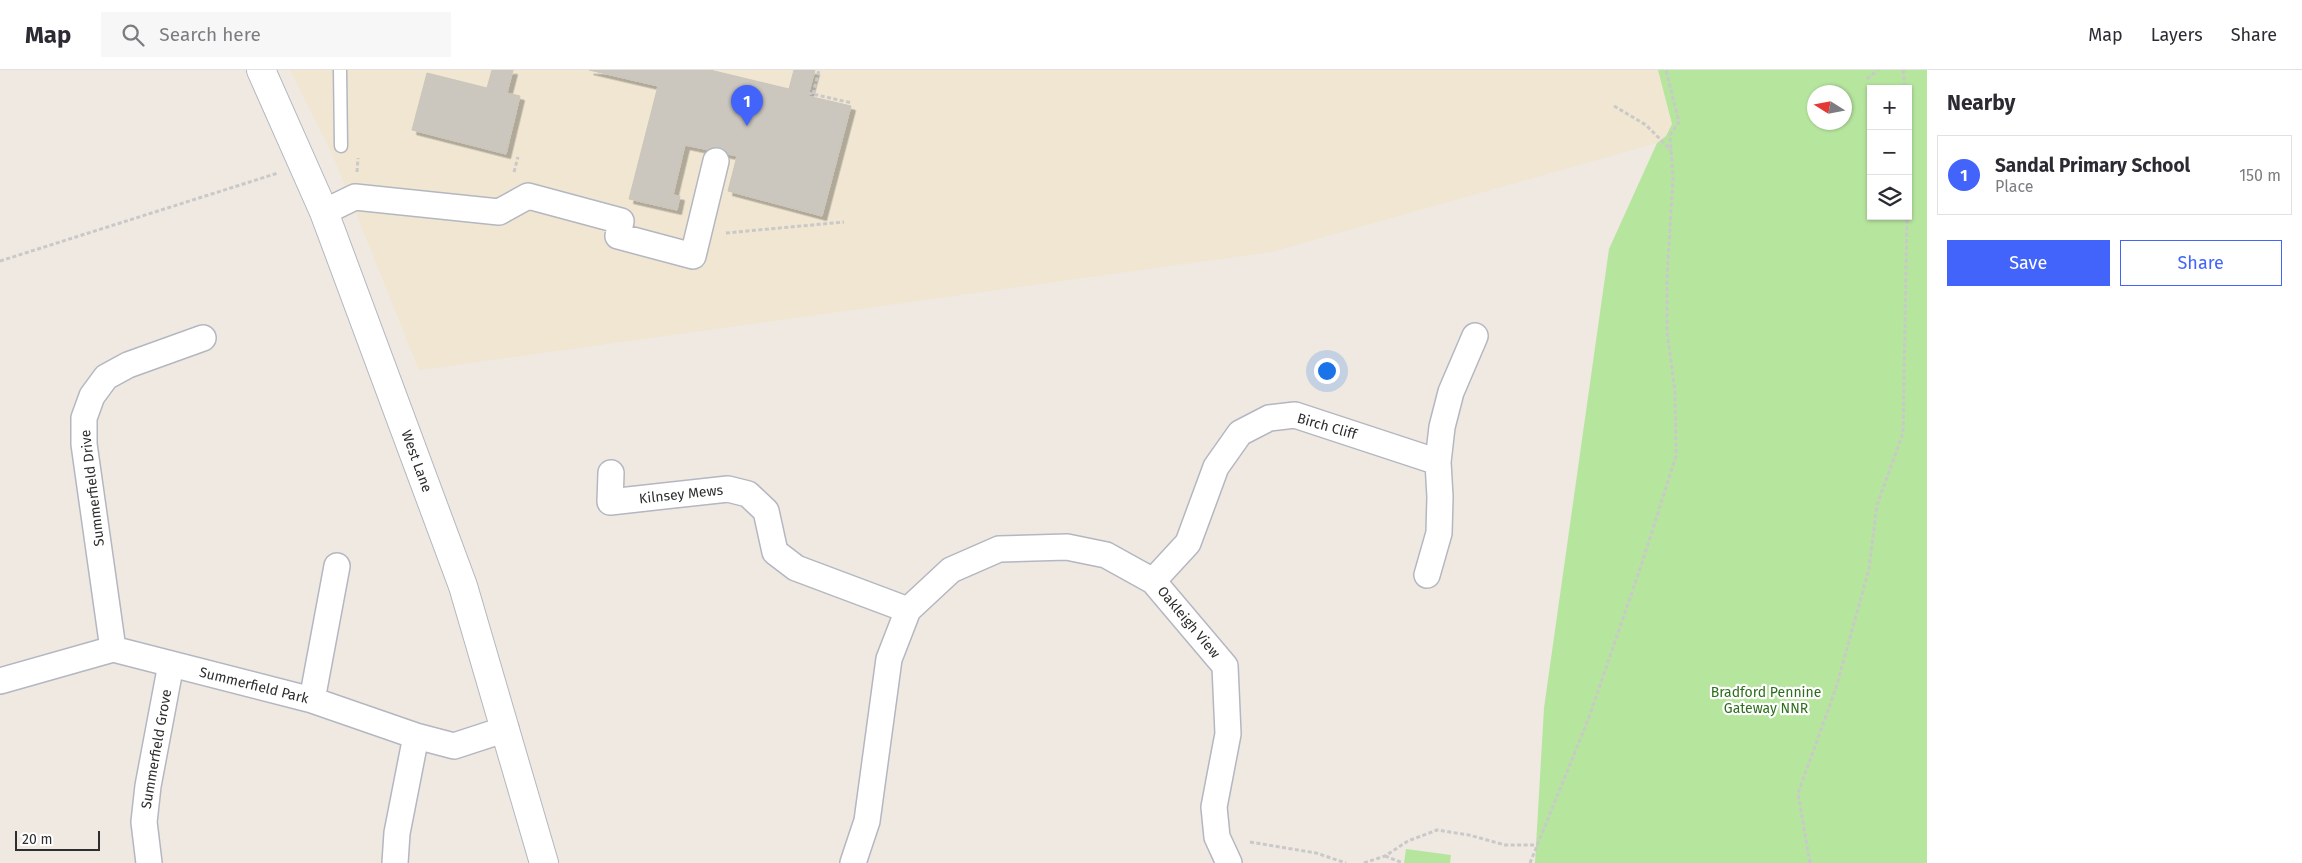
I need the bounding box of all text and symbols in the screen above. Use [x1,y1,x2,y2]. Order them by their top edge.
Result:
search box [101,12,451,57]
text: Map [25,21,71,49]
icon: search [119,21,147,49]
text: Search here [159,23,261,46]
text: Map [2088,24,2123,46]
text: Layers [2151,24,2203,46]
text: Share [2231,24,2277,46]
pin: 1 [731,85,763,126]
north arrow [1807,85,1852,130]
map controls [1867,85,1912,220]
button: + [1867,85,1912,130]
text: Nearby [1947,90,2015,116]
button: − [1867,130,1912,175]
text: Sandal Primary School [1995,154,2190,177]
text: 1 [1960,166,1968,185]
text: 150 m [2239,166,2281,185]
button: layers [1867,175,1912,220]
text: Place [1995,177,2034,196]
button: Save [1947,240,2110,286]
button: Share [2120,240,2282,286]
your location [1314,358,1340,384]
street label: Birch Cliff [1295,410,1360,443]
street label: West Lane [397,428,436,494]
street label: Summerfield Drive [77,429,108,547]
street label: Kilnsey Mews [638,482,724,507]
street label: Oakleigh View [1154,583,1224,662]
street label: Summerfield Park [197,664,311,707]
park label: Bradford Pennine Gateway NNR [1711,684,1821,717]
street label: Summerfield Grove [138,688,175,810]
scale bar [15,828,100,851]
text: 20 m [22,831,52,848]

